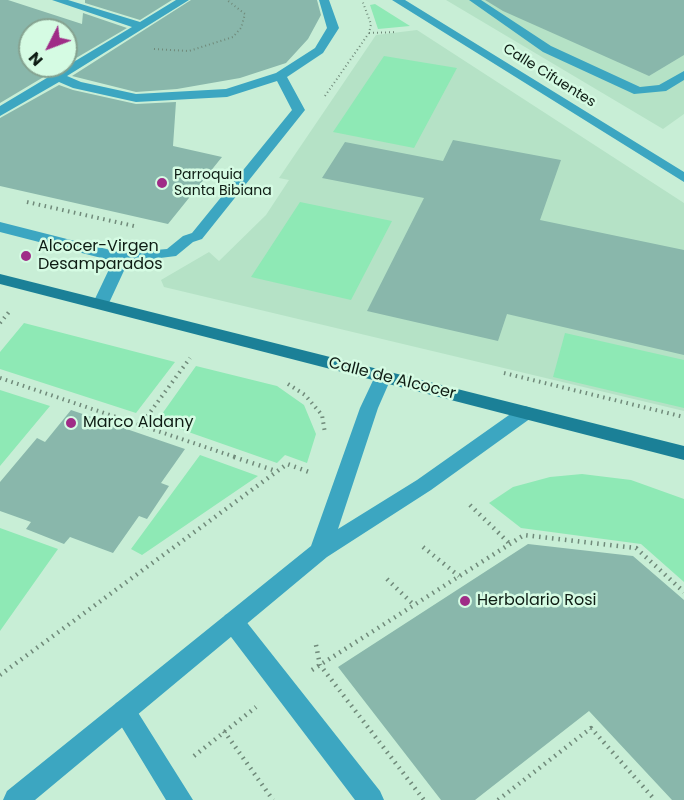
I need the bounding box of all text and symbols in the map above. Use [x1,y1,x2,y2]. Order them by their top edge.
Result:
north arrow [18,18,78,78]
street label: Calle Cifuentes [500,41,598,111]
text: N [23,47,48,71]
place label: Parroquia Santa Bibiana [174,167,272,200]
marker: Parroquia Santa Bibiana [155,176,169,190]
place label: Alcocer-Virgen Desamparados [38,237,163,275]
marker: Alcocer-Virgen Desamparados [19,249,33,263]
street label: Calle de Alcocer [326,354,458,404]
place label: Marco Aldany [83,413,193,433]
marker: Marco Aldany [64,416,78,430]
place label: Herbolario Rosi [477,591,596,611]
marker: Herbolario Rosi [458,594,472,608]

